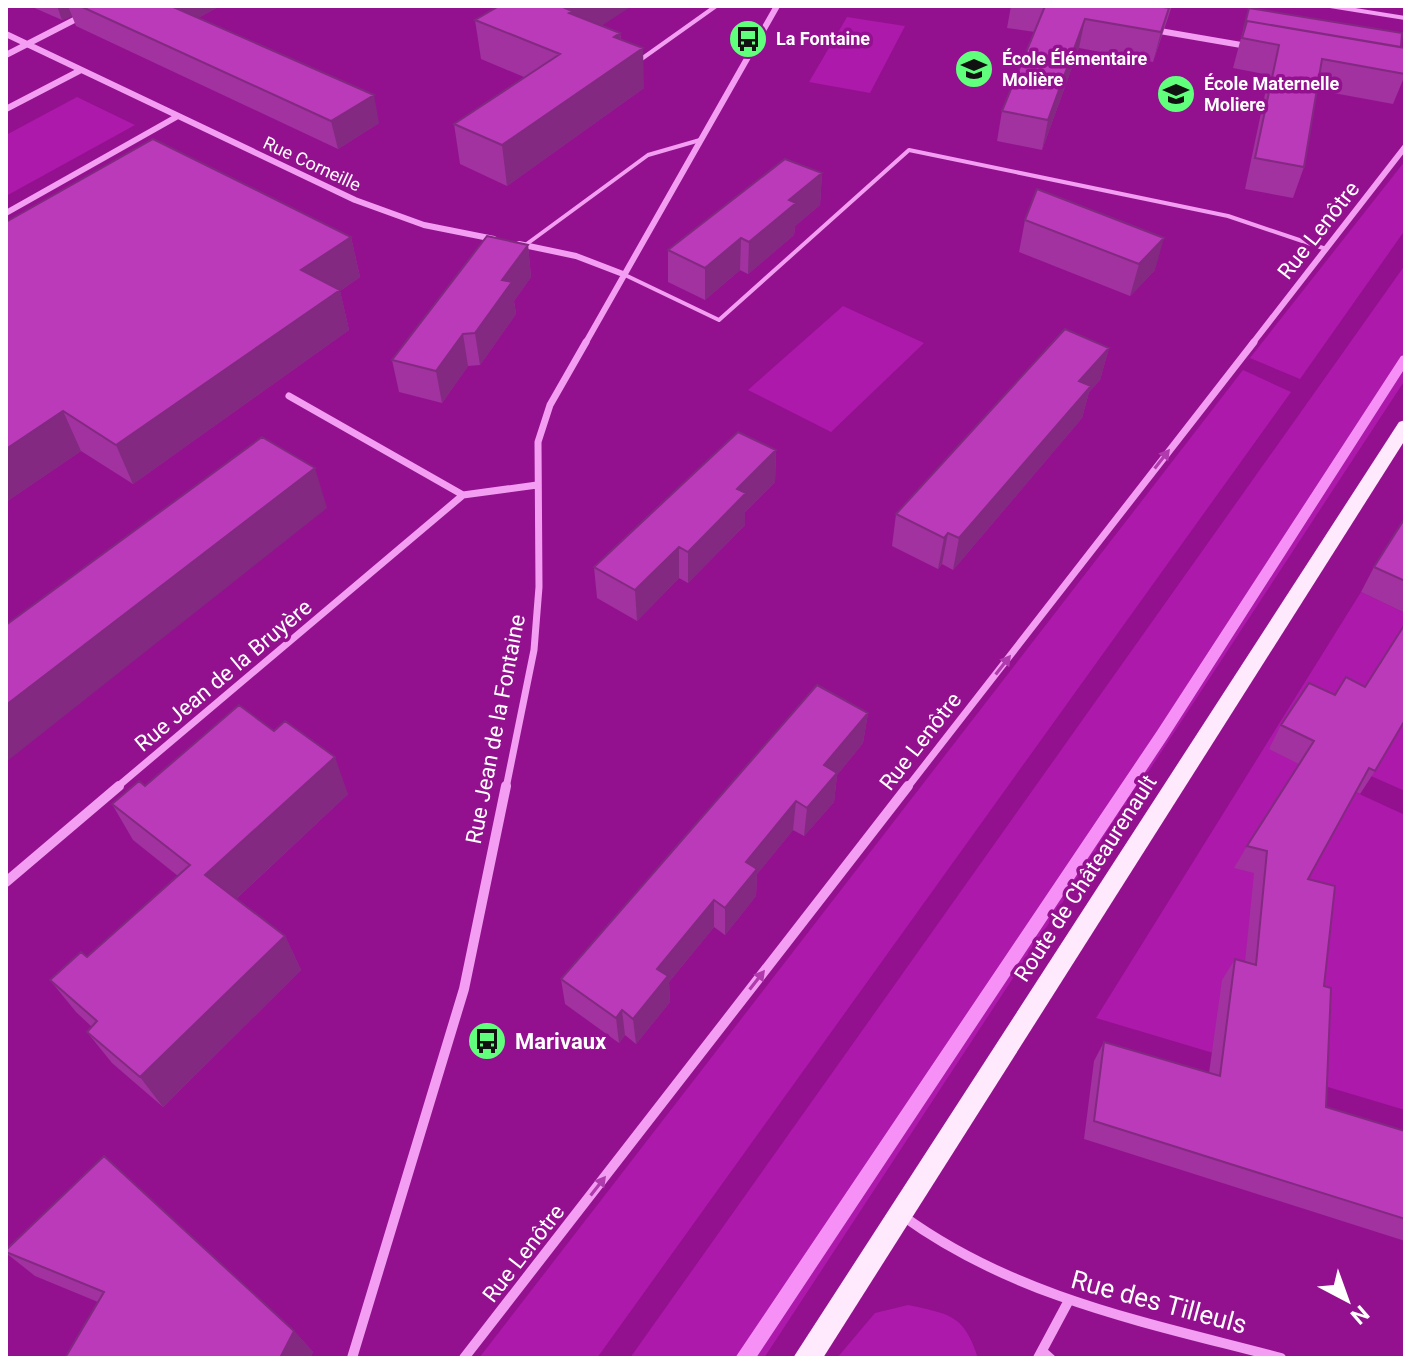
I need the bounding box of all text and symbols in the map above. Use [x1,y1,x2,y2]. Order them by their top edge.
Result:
bus stop icon: La Fontaine [727,18,769,60]
place label: La Fontaine [776,28,870,49]
school or university icon: École Élémentaire Molière [953,48,995,90]
place label: École Élémentaire Molière [1002,48,1147,90]
school or university icon: École Maternelle Moliere [1155,73,1197,115]
place label: École Maternelle Moliere [1204,73,1340,115]
street label: Rue Corneille [260,132,364,195]
street label: Rue Lenôtre [1272,176,1364,284]
one-way arrow [1153,449,1170,469]
street label: Rue Jean de la Bruyère [130,594,317,757]
street label: Rue Jean de la Fontaine [461,612,530,846]
one-way arrow [994,655,1010,675]
street label: Rue Lenôtre [874,687,966,795]
street label: Route de Châteaurenault [1009,770,1162,986]
one-way arrow [749,970,765,991]
bus stop icon: Marivaux [466,1020,508,1062]
place label: Marivaux [515,1029,607,1054]
one-way arrow [589,1176,605,1196]
street label: Rue Lenôtre [477,1199,569,1307]
north arrow [1307,1260,1387,1340]
street label: Rue des Tilleuls [1068,1264,1250,1340]
text: N [1346,1300,1374,1329]

